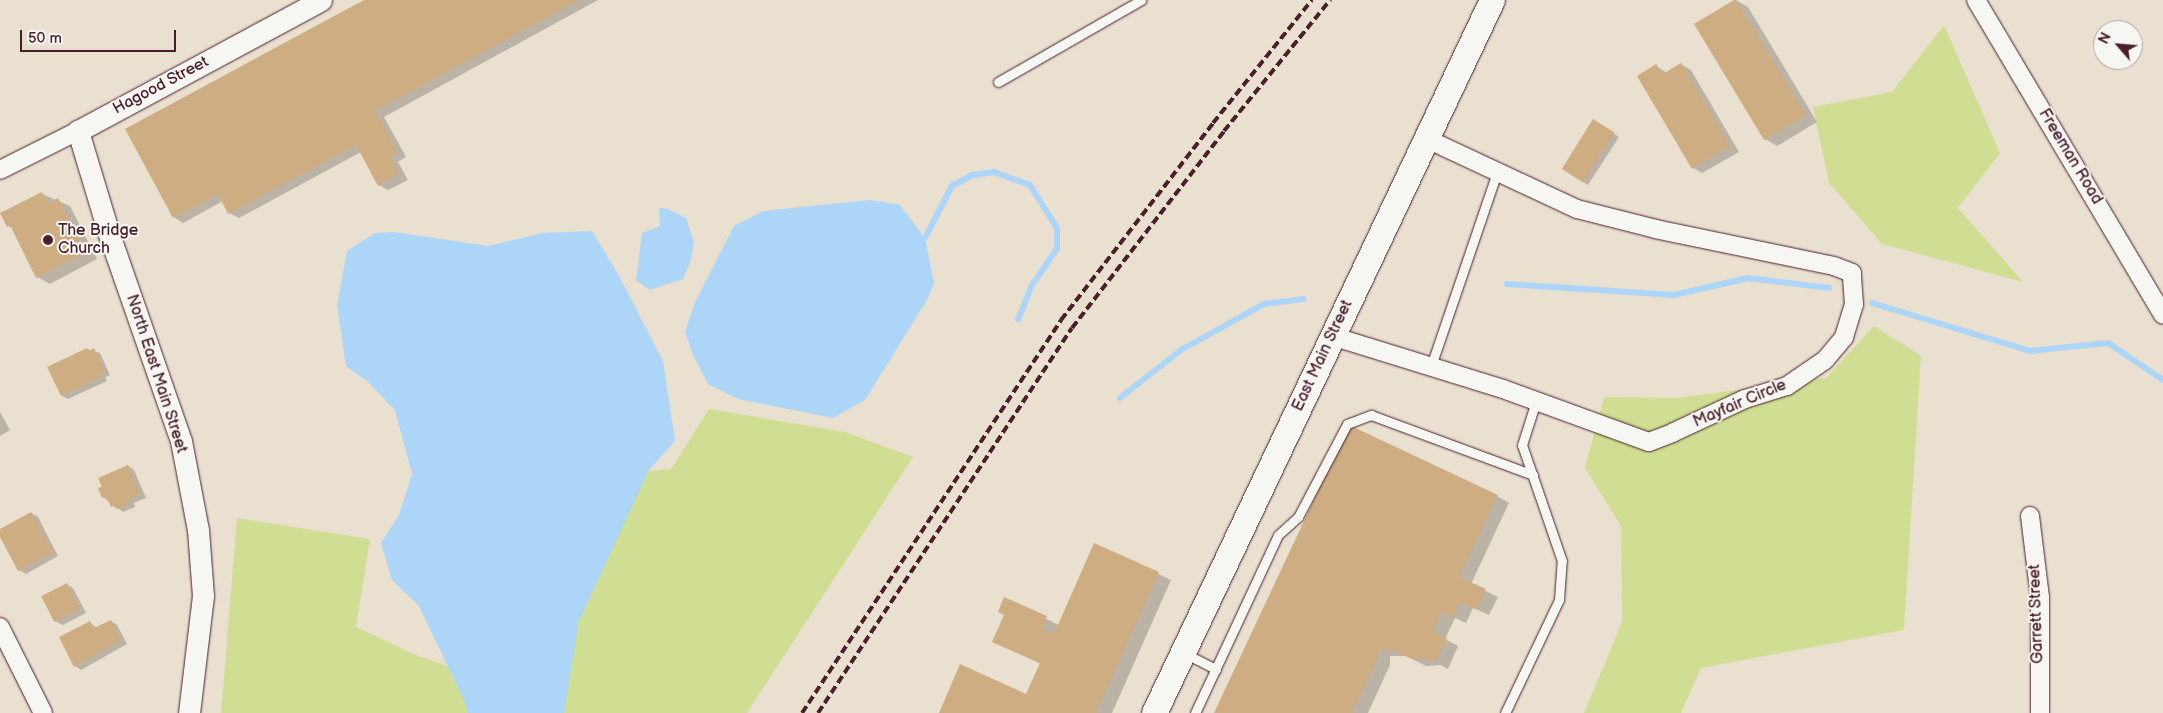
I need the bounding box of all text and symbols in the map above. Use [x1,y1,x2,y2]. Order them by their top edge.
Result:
scale bar [22,20,179,52]
north arrow [2093,20,2143,70]
text: 50 m [28,29,62,48]
text: N [2095,30,2115,47]
street label: Hagood Street [110,53,212,119]
street label: Freeman Road [2034,106,2106,208]
place label: The Bridge Church [58,221,138,259]
marker: The Bridge Church [42,234,54,246]
street label: North East Main Street [121,292,191,456]
street label: East Main Street [1289,297,1357,415]
street label: Mayfair Circle [1691,376,1789,432]
street label: Garrett Street [2026,564,2048,664]

